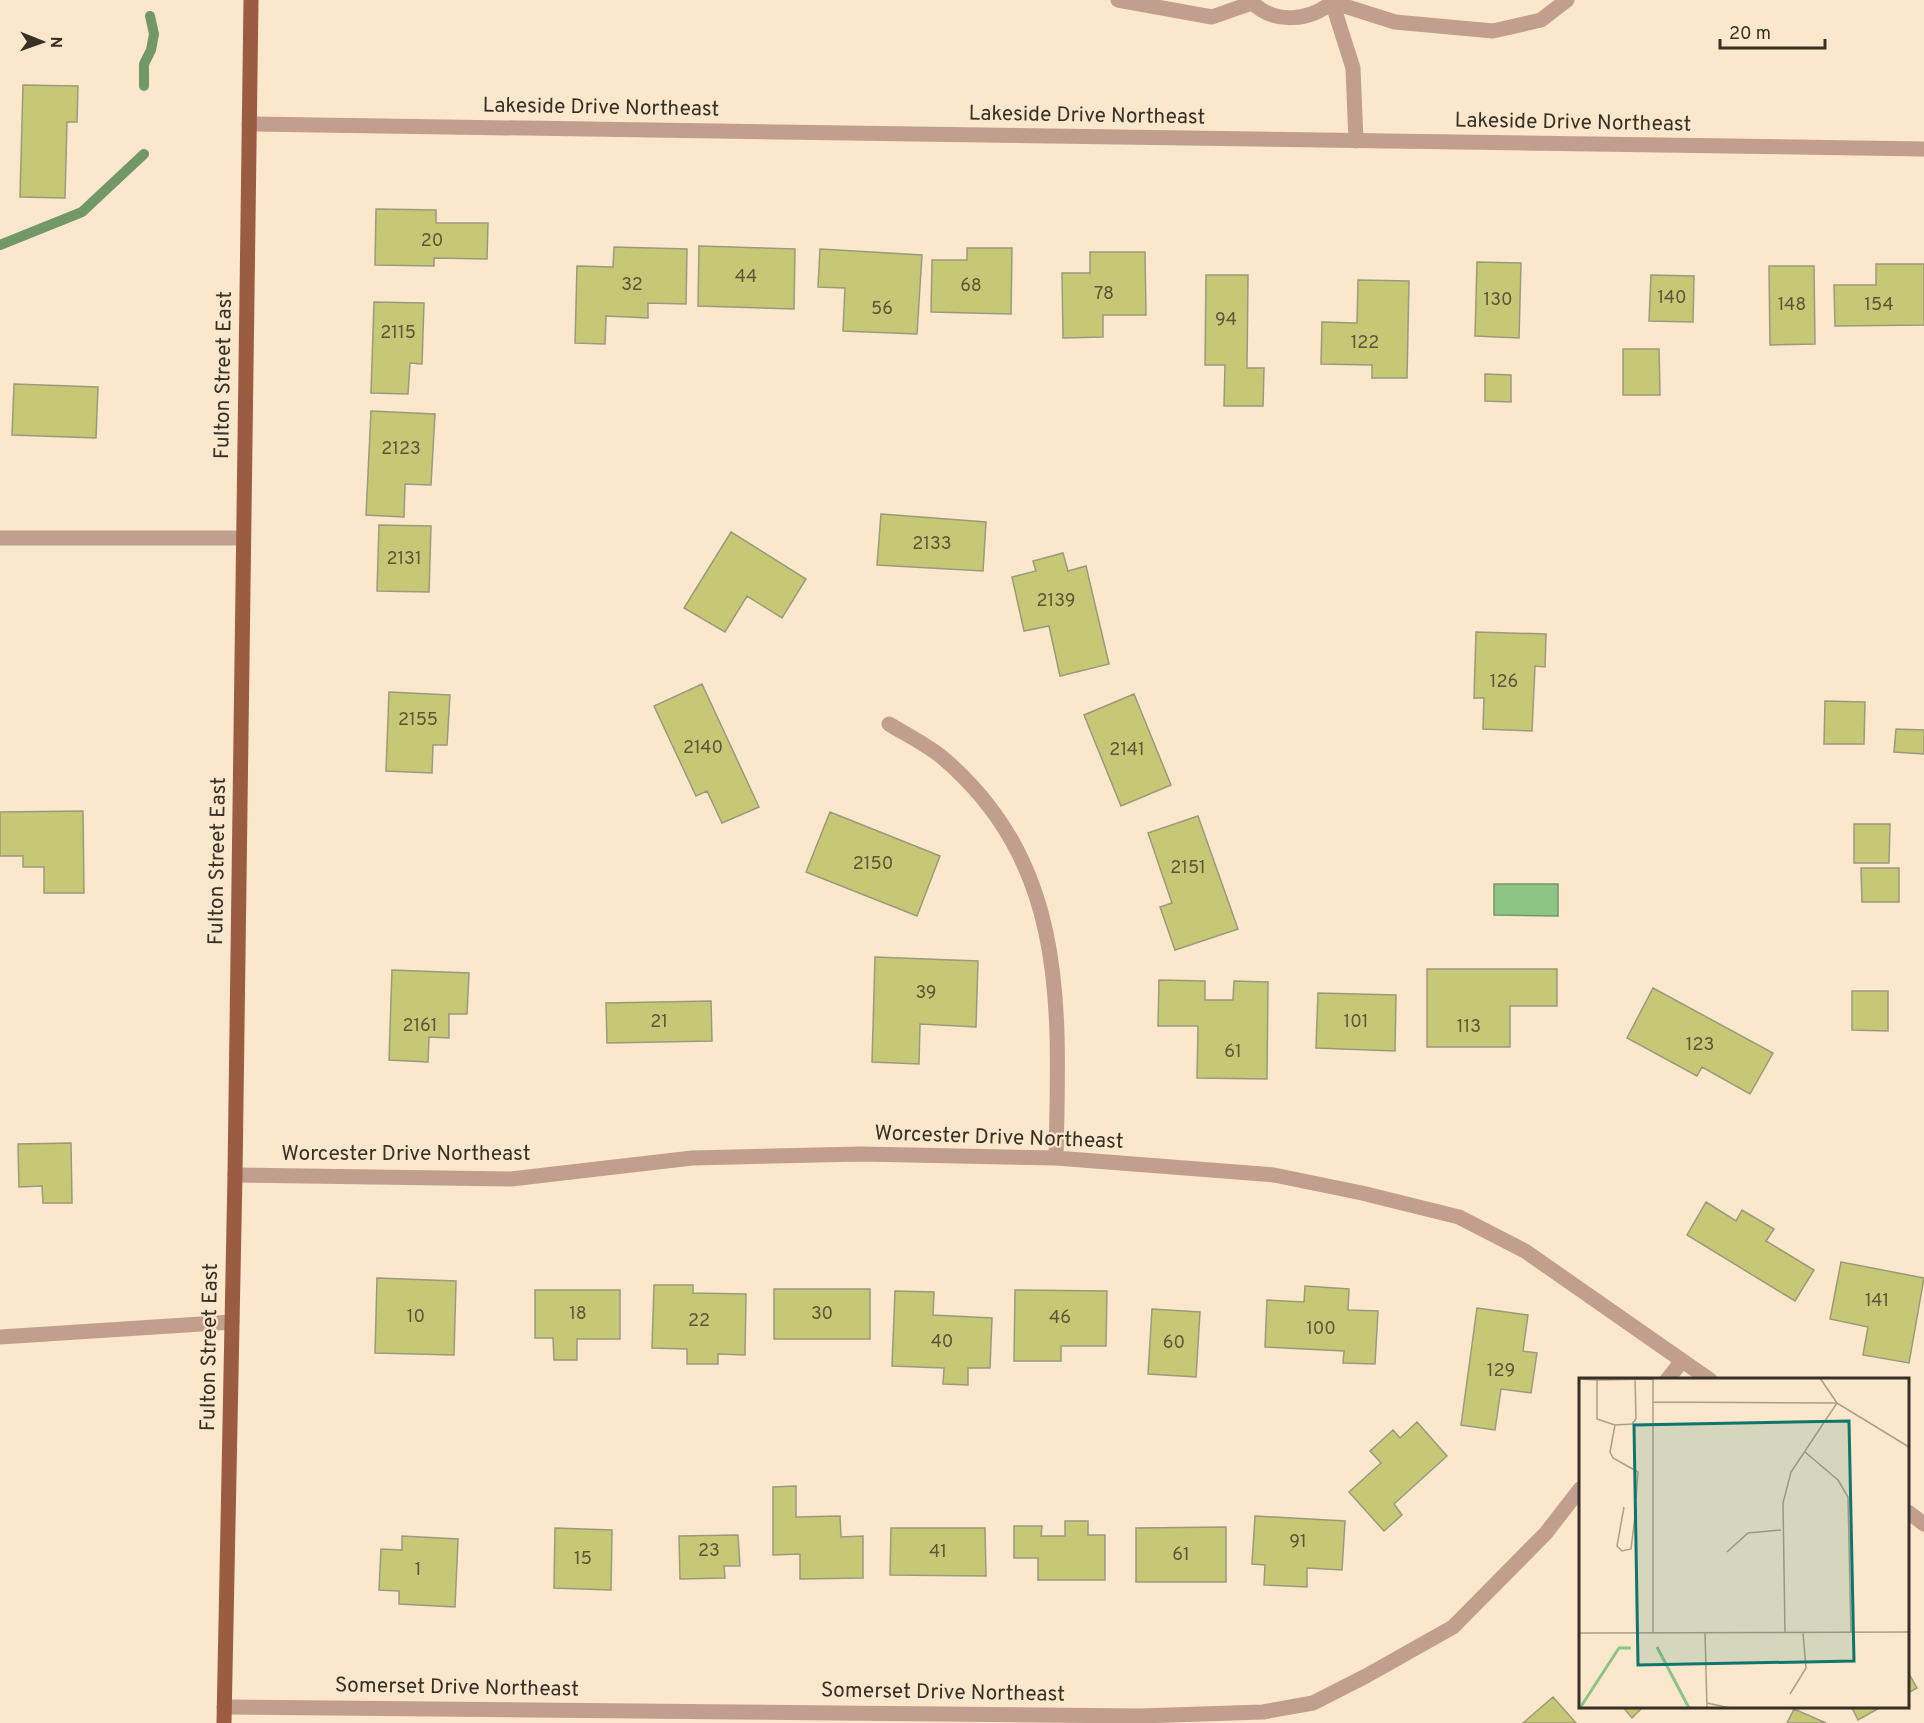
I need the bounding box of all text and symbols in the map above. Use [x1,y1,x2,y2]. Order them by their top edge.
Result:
north arrow [12,12,72,72]
scale bar [1720,12,1825,50]
text: 20 m [1729,23,1771,46]
text: N [45,36,65,48]
street label: Lakeside Drive Northeast [482,92,720,124]
street label: Lakeside Drive Northeast [968,100,1206,132]
street label: Lakeside Drive Northeast [1454,107,1692,139]
house number: 20 [421,230,443,253]
house number: 44 [735,266,757,289]
house number: 32 [621,274,643,297]
house number: 68 [960,275,982,298]
house number: 78 [1094,283,1114,306]
house number: 140 [1657,287,1687,310]
house number: 130 [1484,289,1512,312]
street label: Fulton Street East [209,291,239,459]
house number: 148 [1778,294,1806,317]
house number: 154 [1864,294,1894,317]
house number: 56 [871,298,893,321]
house number: 94 [1215,309,1237,332]
house number: 2115 [380,322,416,345]
house number: 122 [1351,332,1379,355]
house number: 2123 [381,438,421,461]
house number: 2133 [912,533,952,556]
house number: 2131 [386,548,422,571]
house number: 2139 [1037,590,1075,613]
house number: 126 [1490,671,1518,694]
house number: 2155 [398,709,438,732]
house number: 2140 [683,737,723,760]
house number: 2141 [1109,739,1145,762]
street label: Fulton Street East [203,777,233,945]
house number: 2150 [853,853,893,876]
house number: 2151 [1170,857,1206,880]
house number: 39 [915,982,937,1005]
house number: 21 [650,1011,668,1034]
house number: 101 [1344,1011,1368,1034]
house number: 2161 [402,1015,438,1038]
house number: 113 [1457,1016,1481,1039]
house number: 123 [1686,1034,1714,1057]
house number: 61 [1224,1041,1242,1064]
street label: Worcester Drive Northeast [874,1120,1124,1156]
street label: Worcester Drive Northeast [281,1141,531,1168]
street label: Fulton Street East [195,1263,225,1431]
house number: 141 [1865,1290,1889,1313]
house number: 18 [569,1303,587,1326]
house number: 30 [811,1303,833,1326]
house number: 10 [407,1306,425,1329]
house number: 46 [1049,1307,1071,1330]
house number: 22 [688,1310,710,1333]
house number: 100 [1306,1318,1336,1341]
house number: 40 [931,1331,953,1354]
house number: 60 [1163,1332,1185,1355]
house number: 129 [1487,1360,1515,1383]
inset map [1579,1378,1909,1708]
house number: 91 [1289,1531,1307,1554]
house number: 23 [698,1540,720,1563]
house number: 41 [929,1541,947,1564]
house number: 61 [1172,1544,1190,1567]
house number: 15 [574,1548,592,1571]
house number: 1 [415,1559,421,1582]
street label: Somerset Drive Northeast [335,1672,579,1704]
street label: Somerset Drive Northeast [821,1677,1065,1709]

